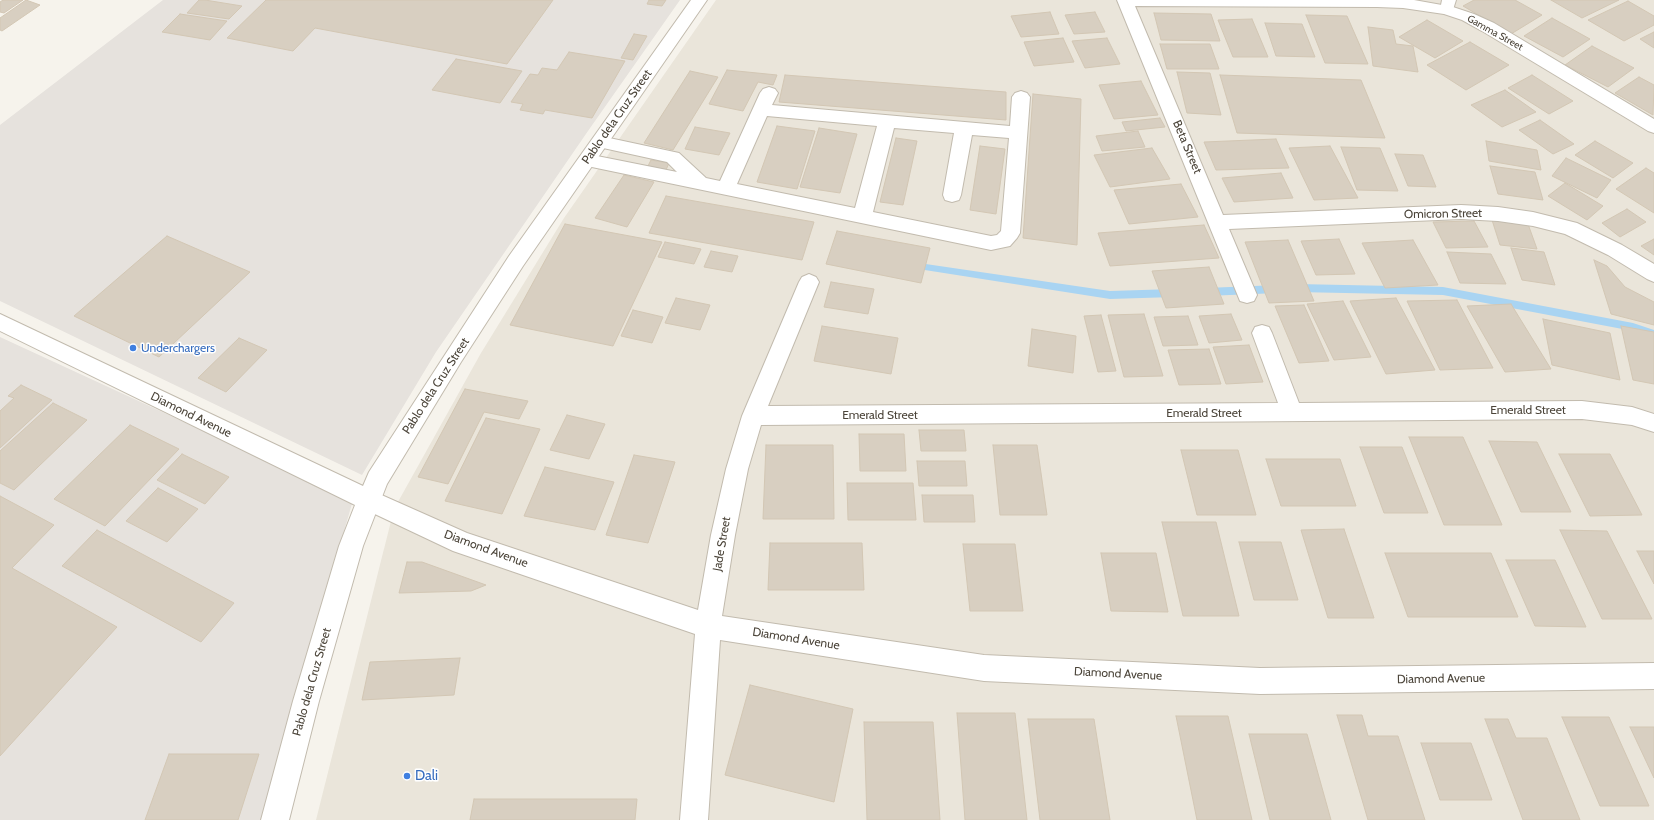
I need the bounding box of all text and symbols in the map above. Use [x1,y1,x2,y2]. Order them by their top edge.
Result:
street label: Gamma Street [1465,13,1525,53]
street label: Pablo dela Cruz Street [579,67,655,167]
street label: Beta Street [1169,118,1205,176]
street label: Omicron Street [1404,206,1482,222]
street label: Pablo dela Cruz Street [399,335,473,437]
place label: Underchargers [141,341,215,355]
marker: Underchargers [128,343,138,353]
street label: Diamond Avenue [148,389,234,441]
street label: Emerald Street [1490,403,1566,417]
street label: Emerald Street [1166,406,1242,420]
street label: Emerald Street [842,408,918,422]
street label: Jade Street [710,516,734,572]
street label: Diamond Avenue [442,527,530,571]
street label: Diamond Avenue [751,625,841,653]
street label: Pablo dela Cruz Street [290,626,334,738]
street label: Diamond Avenue [1074,665,1162,683]
street label: Diamond Avenue [1397,671,1485,687]
place label: Dali [415,768,438,784]
marker: Dali [402,771,412,781]

